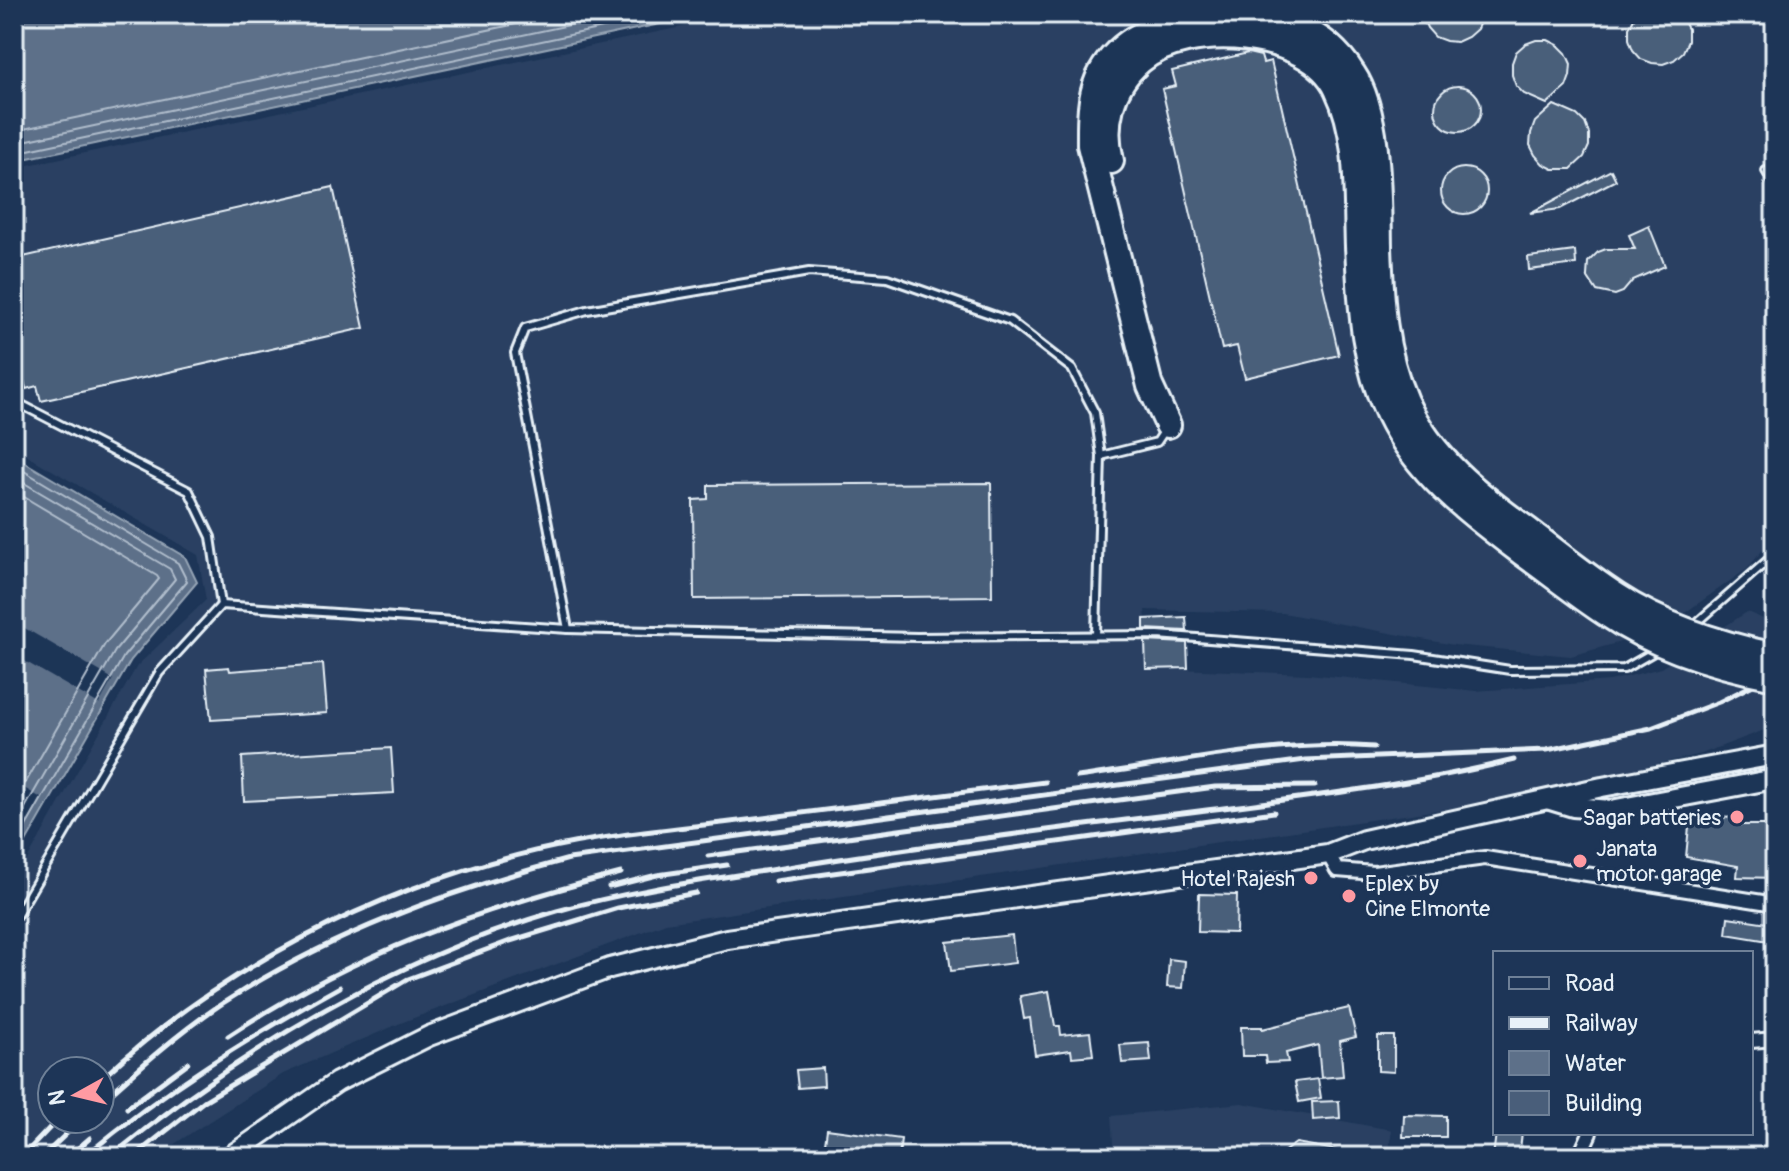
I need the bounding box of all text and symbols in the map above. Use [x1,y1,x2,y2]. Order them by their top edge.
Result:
place label: Sagar batteries [1583,804,1721,832]
marker: Sagar batteries [1728,808,1746,826]
place label: Janata motor garage [1596,835,1722,888]
marker: Janata motor garage [1571,852,1589,870]
place label: Hotel Rajesh [1181,865,1295,893]
marker: Hotel Rajesh [1302,869,1320,887]
place label: Eplex by Cine Elmonte [1365,870,1490,923]
marker: Eplex by Cine Elmonte [1340,887,1358,905]
legend [1493,951,1753,1135]
text: Road [1565,969,1615,998]
text: Railway [1565,1009,1638,1038]
text: Water [1565,1049,1626,1078]
north arrow [36,1055,116,1135]
text: N [42,1088,72,1107]
text: Building [1565,1089,1642,1118]

